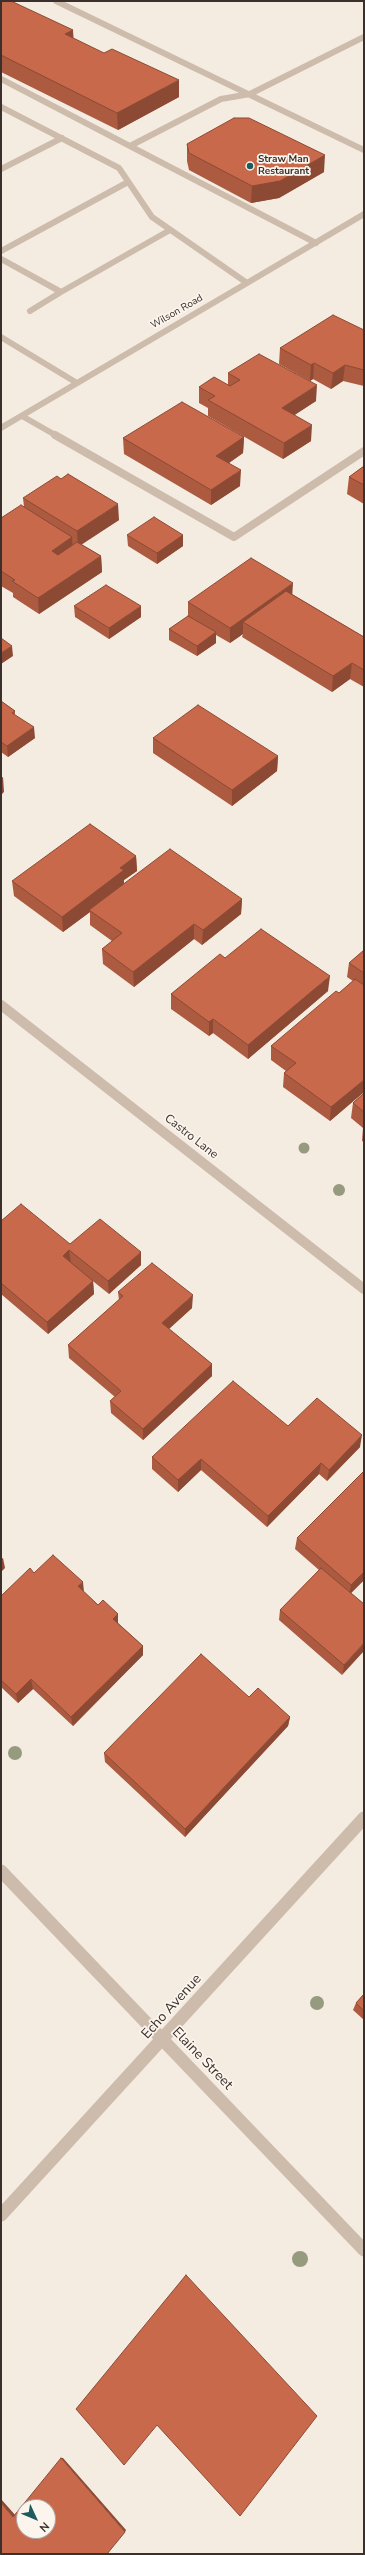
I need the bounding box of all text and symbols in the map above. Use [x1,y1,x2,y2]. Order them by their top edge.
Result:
place label: Straw Man Restaurant [258,154,309,178]
marker: Straw Man Restaurant [245,161,255,171]
street label: Wilson Road [149,292,205,332]
street label: Castro Lane [161,1112,221,1162]
street label: Echo Avenue [138,1971,206,2043]
street label: Elaine Street [168,2024,236,2094]
north arrow [16,2499,56,2539]
text: N [36,2519,53,2535]

